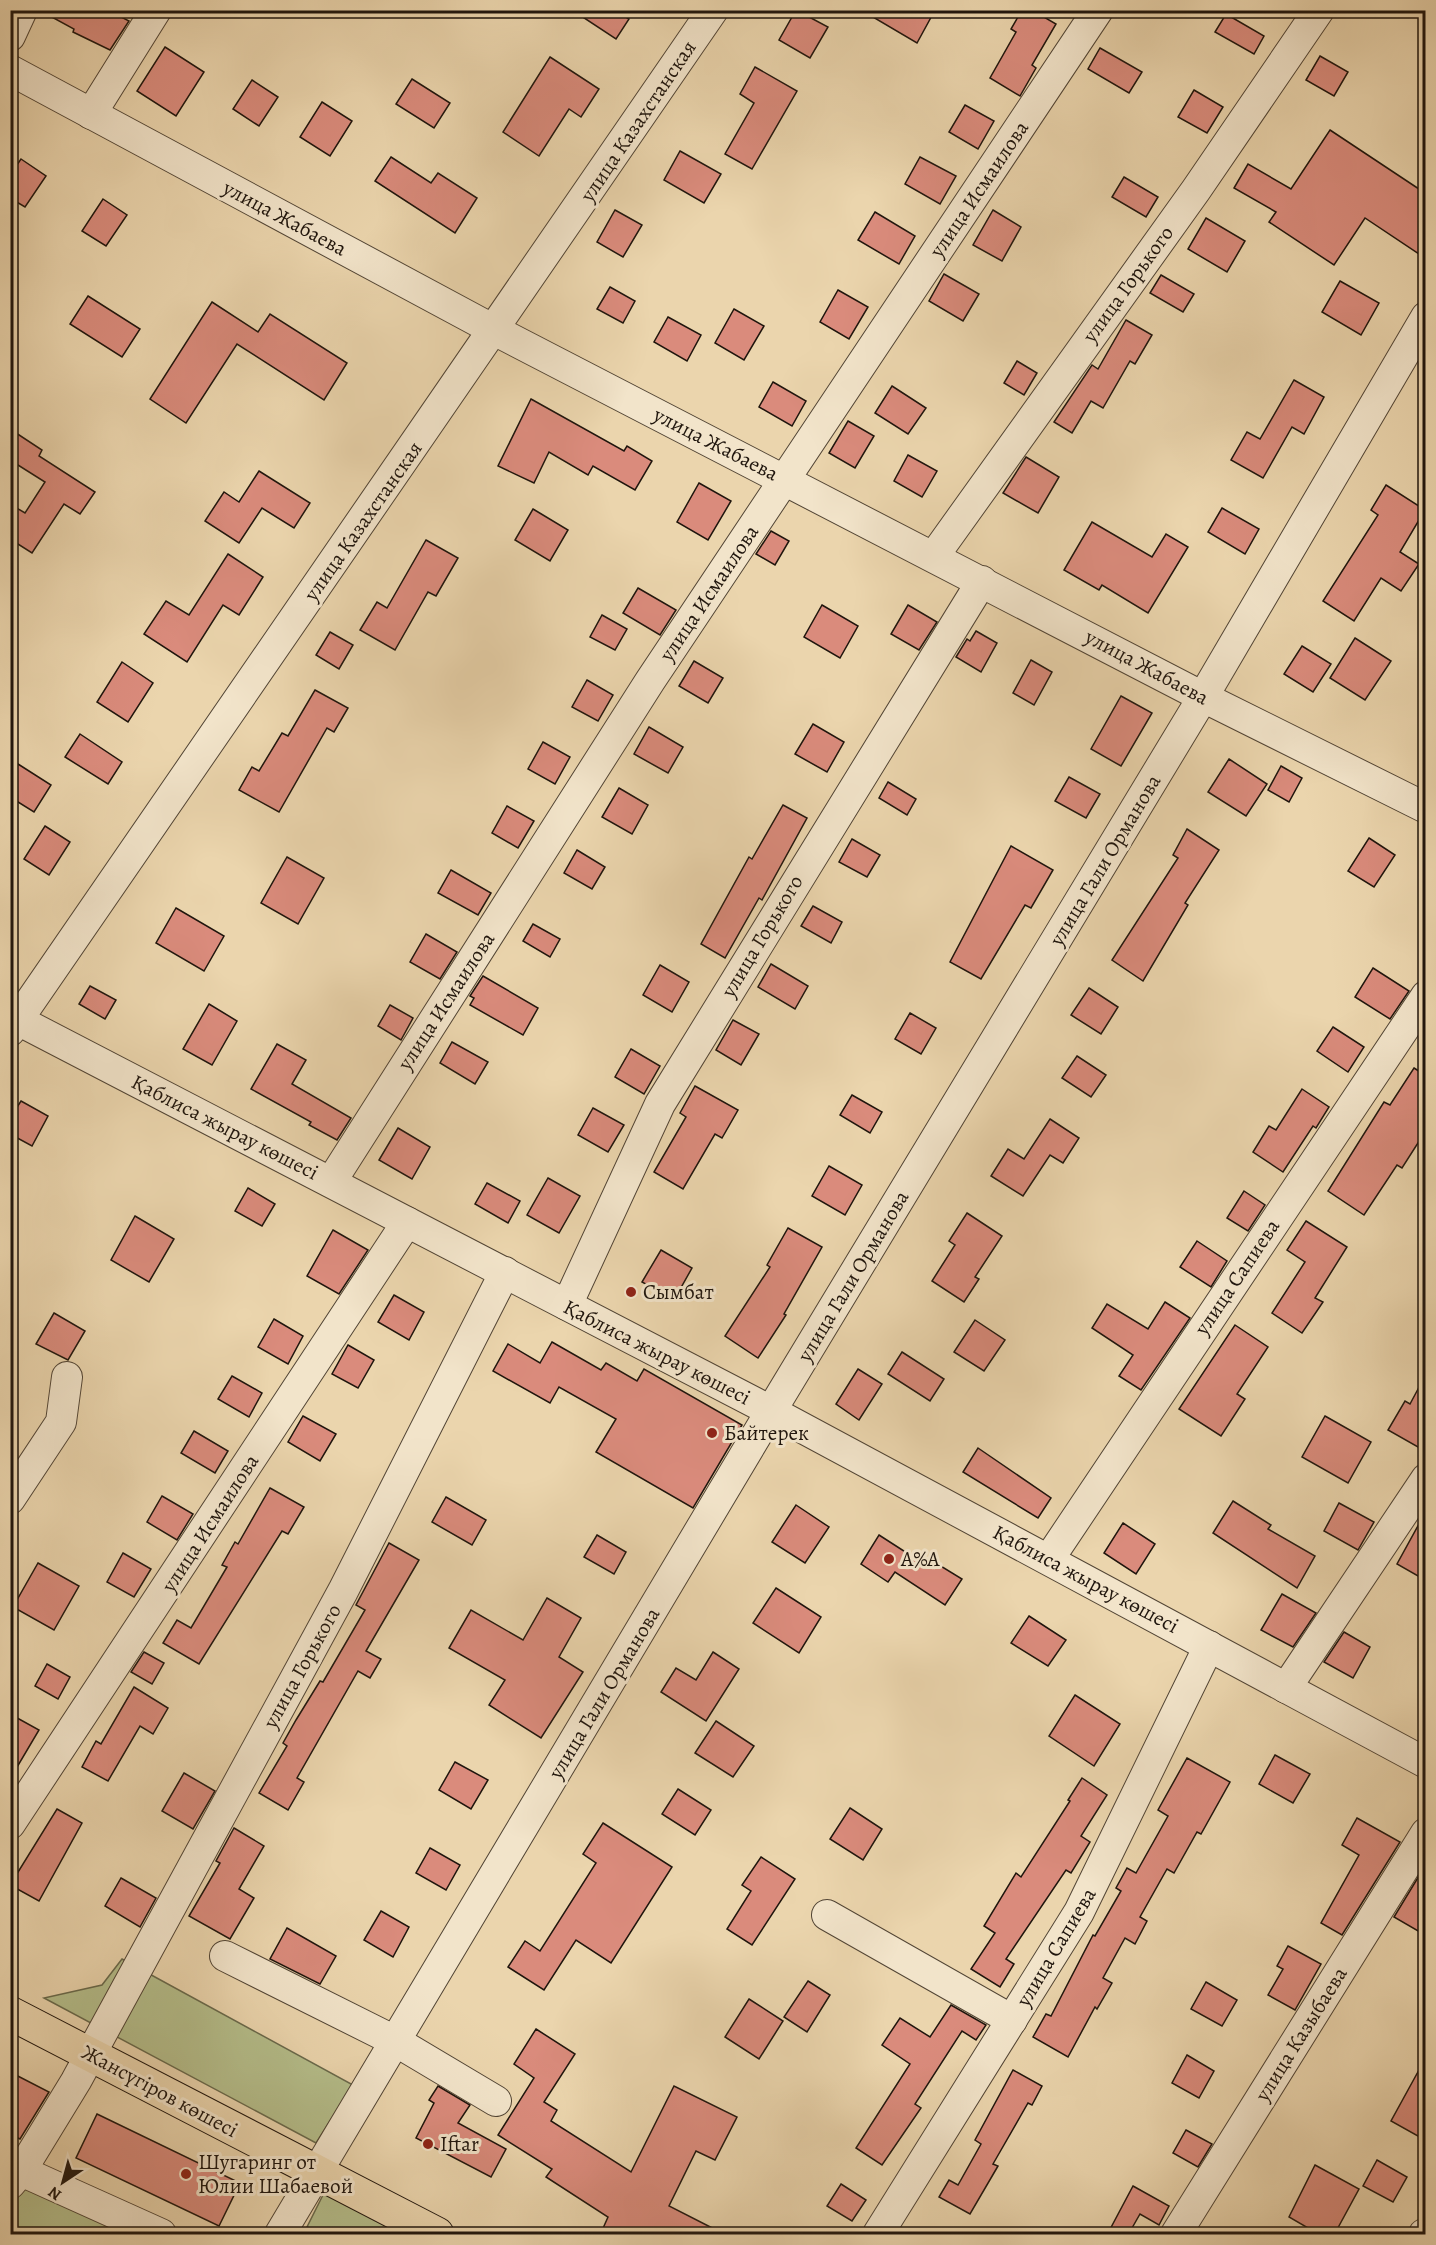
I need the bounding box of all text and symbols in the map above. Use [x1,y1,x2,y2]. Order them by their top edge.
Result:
street label: улица Казахстанская [573,35,702,208]
street label: улица Исмаилова [922,115,1035,264]
street label: улица Жабаева [217,173,352,263]
street label: улица Горького [1076,220,1180,349]
street label: улица Жабаева [648,400,783,488]
street label: улица Казахстанская [297,436,429,607]
street label: улица Исмаилова [652,519,765,668]
street label: улица Жабаева [1079,622,1214,712]
street label: улица Гали Орманова [1042,769,1167,952]
street label: улица Горького [714,870,810,1003]
street label: улица Исмаилова [390,926,501,1076]
street label: Қаблиса жырау көшесі [127,1068,323,1186]
street label: улица Гали Орманова [790,1185,915,1368]
street label: улица Сапиева [1187,1213,1286,1341]
place label: Сымбат [643,1278,714,1306]
marker: Сымбат [624,1285,638,1299]
street label: Қаблиса жырау көшесі [559,1293,755,1411]
place label: Байтерек [724,1419,809,1447]
marker: Байтерек [705,1426,719,1440]
street label: улица Исмаилова [154,1448,265,1598]
street label: Қаблиса жырау көшесі [988,1518,1184,1640]
place label: A%A [900,1545,940,1573]
marker: A%A [882,1552,896,1566]
street label: улица Горького [256,1599,348,1734]
street label: улица Гали Орманова [541,1602,666,1785]
street label: улица Сапиева [1009,1882,1103,2013]
street label: улица Казыбаева [1248,1961,1354,2107]
street label: Жансүгіров көшесі [77,2038,243,2144]
place label: Iftar [440,2130,479,2158]
marker: Iftar [421,2137,435,2151]
place label: Шугаринг от Юлии Шабаевой [198,2148,353,2200]
north arrow [33,2152,93,2212]
marker: Шугаринг от Юлии Шабаевой [179,2167,193,2181]
text: N [43,2181,66,2206]

